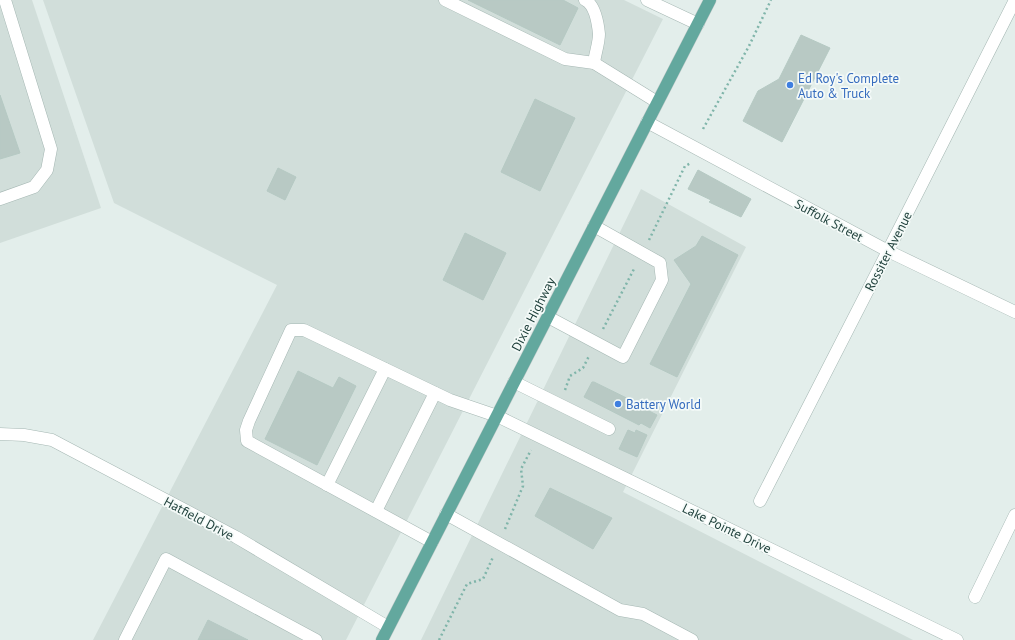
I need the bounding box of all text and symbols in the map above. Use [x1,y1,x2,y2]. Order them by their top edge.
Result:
place label: Ed Roy's Complete Auto & Truck [798,70,899,102]
marker: Ed Roy's Complete Auto & Truck [785,80,795,90]
street label: Suffolk Street [792,195,867,246]
street label: Rossiter Avenue [861,208,916,294]
street label: Dixie Highway [508,274,559,354]
place label: Battery World [626,396,701,413]
marker: Battery World [613,399,623,409]
street label: Hatfield Drive [161,493,237,544]
street label: Lake Pointe Drive [680,500,774,557]

